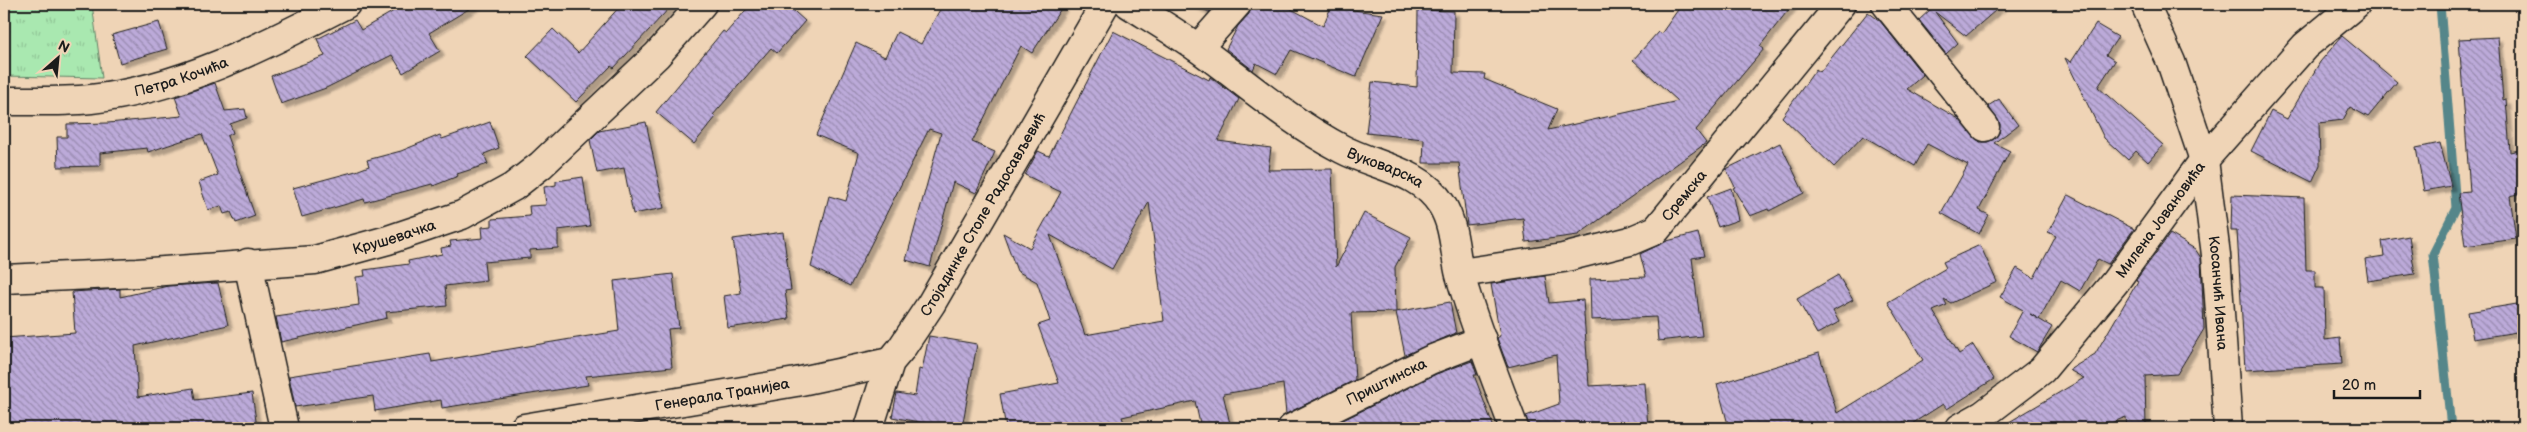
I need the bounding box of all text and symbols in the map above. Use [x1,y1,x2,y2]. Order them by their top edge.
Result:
north arrow [32,32,82,82]
text: N [55,37,72,57]
street label: Петра Кочића [132,53,231,101]
street label: Стојадинке Столе Радосављевић [916,109,1050,320]
street label: Вуковарска [1344,144,1427,193]
street label: Милена Јовановића [2112,158,2210,282]
street label: Сремска [1658,166,1711,225]
street label: Крушевачка [351,216,438,259]
street label: Косанчић Ивана [2204,235,2232,351]
street label: Приштинска [1343,354,1430,410]
scale bar [2334,367,2421,399]
street label: Генерала Транијеа [654,374,791,416]
text: 20 m [2342,376,2376,395]

